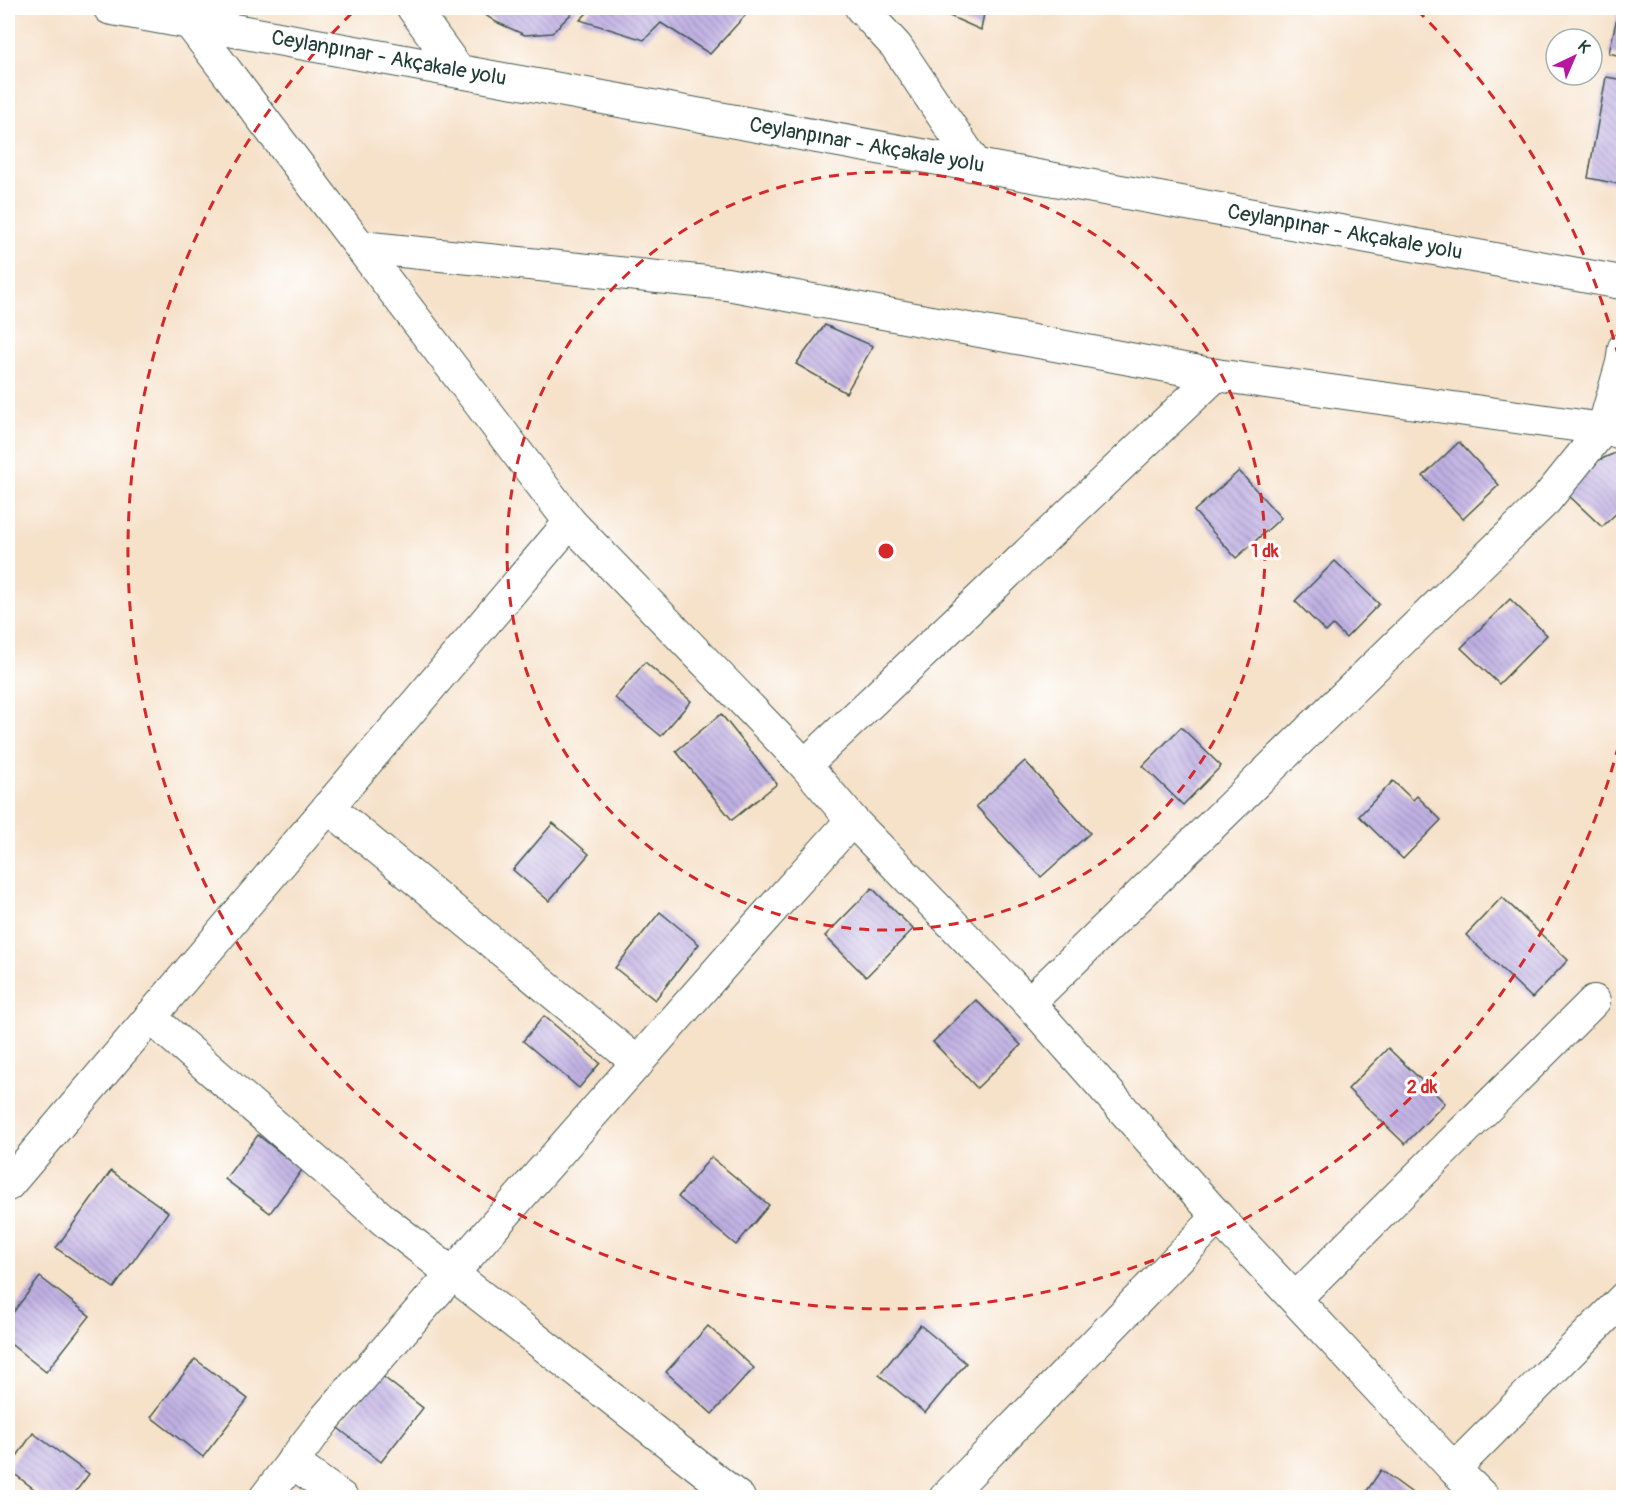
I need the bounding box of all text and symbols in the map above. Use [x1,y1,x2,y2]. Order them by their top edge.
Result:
street label: Ceylanpınar - Akçakale yolu [269,24,509,92]
north arrow [1544,27,1604,87]
text: K [1573,36,1594,58]
street label: Ceylanpınar - Akçakale yolu [747,111,987,179]
street label: Ceylanpınar - Akçakale yolu [1225,198,1465,266]
text: 1 dk [1251,540,1279,563]
centre of rings [876,541,896,561]
text: 2 dk [1407,1076,1438,1099]

